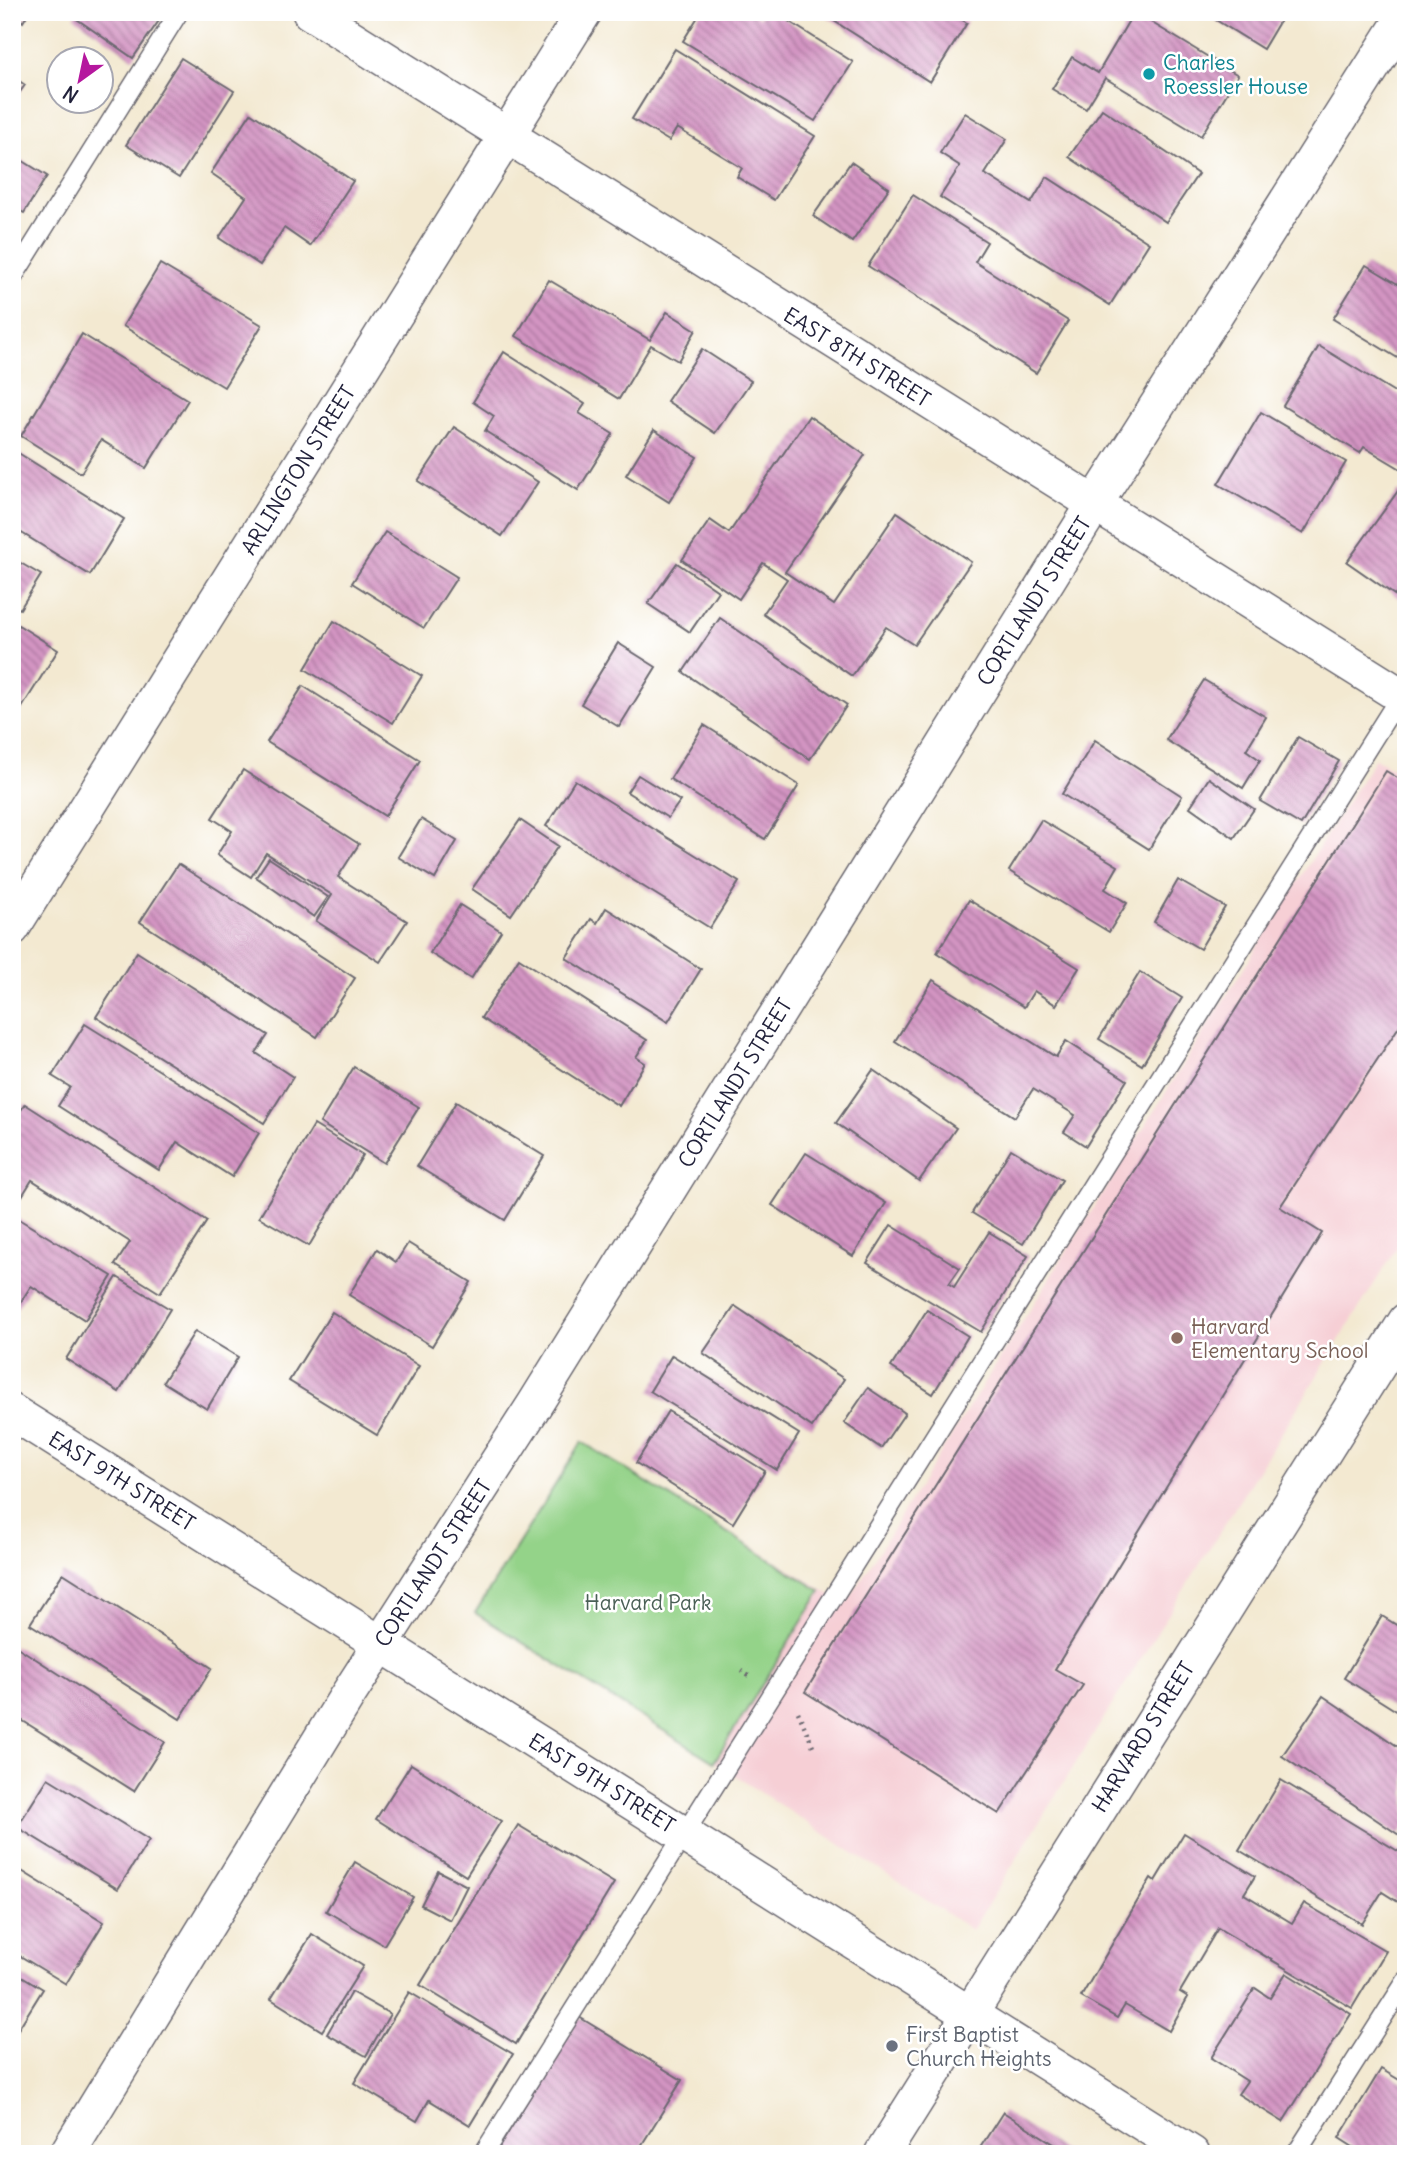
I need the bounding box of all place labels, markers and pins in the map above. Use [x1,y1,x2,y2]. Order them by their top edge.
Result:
place label: Charles Roessler House [1163,49,1308,100]
marker: Charles Roessler House [1141,66,1157,82]
place label: Harvard Elementary School [1191,1313,1368,1364]
marker: Harvard Elementary School [1169,1330,1185,1346]
place label: First Baptist Church Heights [906,2021,1052,2072]
marker: First Baptist Church Heights [884,2038,900,2054]

